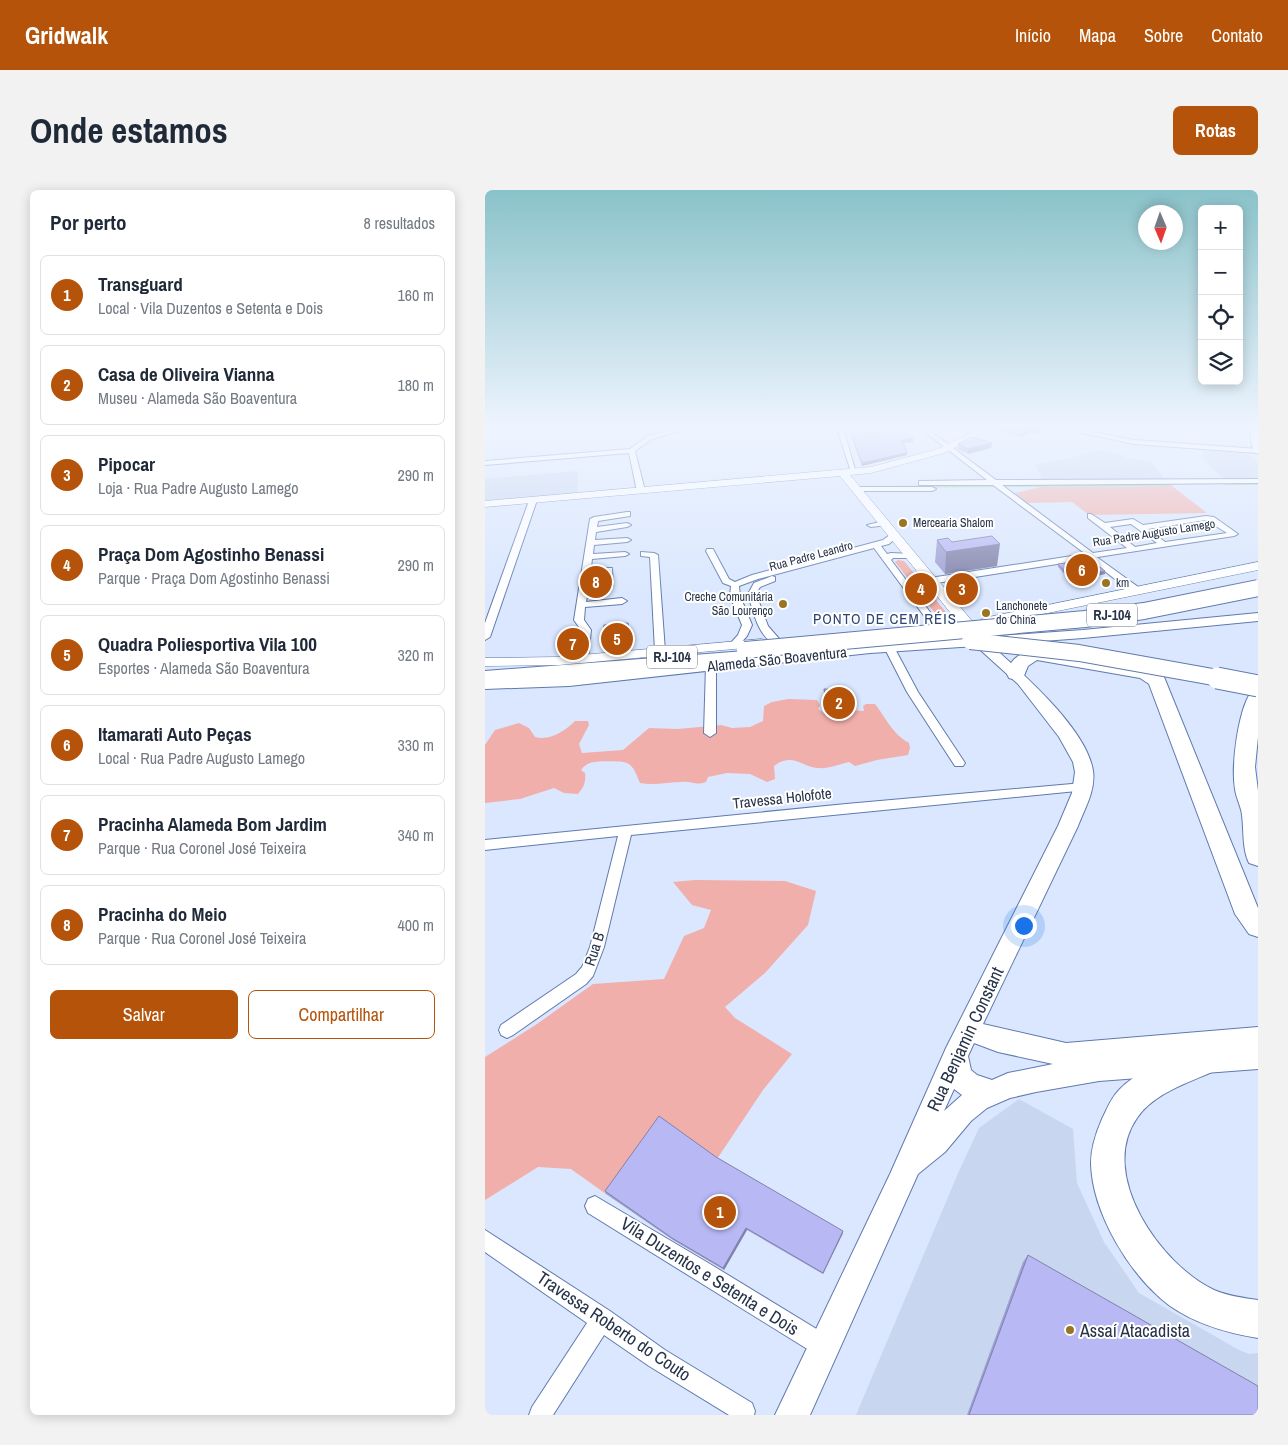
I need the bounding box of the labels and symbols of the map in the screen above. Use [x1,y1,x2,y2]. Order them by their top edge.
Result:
north arrow [1138,205,1183,250]
place label: Mercearia Shalom [913,515,993,531]
street label: Rua Padre Augusto Lamego [1092,515,1216,551]
marker: Mercearia Shalom [897,517,909,529]
street label: Rua Padre Leandro [767,537,855,575]
pin: 6 [1066,551,1098,589]
pin: 8 [580,563,612,601]
pin: 4 [905,570,937,608]
pin: 3 [946,570,978,608]
place label: km [1116,575,1129,591]
marker: km [1100,577,1112,589]
place label: Creche Comunitária São Lourenço [684,589,774,619]
marker: Creche Comunitária São Lourenço [777,598,789,610]
place label: Lanchonete do China [996,598,1047,628]
road number: RJ-104 [1087,604,1137,626]
marker: Lanchonete do China [980,607,992,619]
district label: PONTO DE CEM RÉIS [813,608,957,629]
pin: 5 [601,620,633,658]
pin: 7 [557,625,589,663]
street label: Alameda São Boaventura [705,641,848,677]
road number: RJ-104 [647,646,697,668]
pin: 2 [823,684,855,722]
street label: Travessa Holofote [731,782,833,814]
your location [1011,913,1037,939]
street label: Rua B [579,929,609,969]
street label: Rua Benjamin Constant [921,963,1009,1115]
pin: 1 [704,1193,736,1231]
street label: Vila Duzentos e Setenta e Dois [616,1211,804,1341]
street label: Travessa Roberto do Couto [532,1265,696,1387]
place label: Assaí Atacadista [1079,1318,1190,1343]
marker: Assaí Atacadista [1064,1324,1076,1336]

